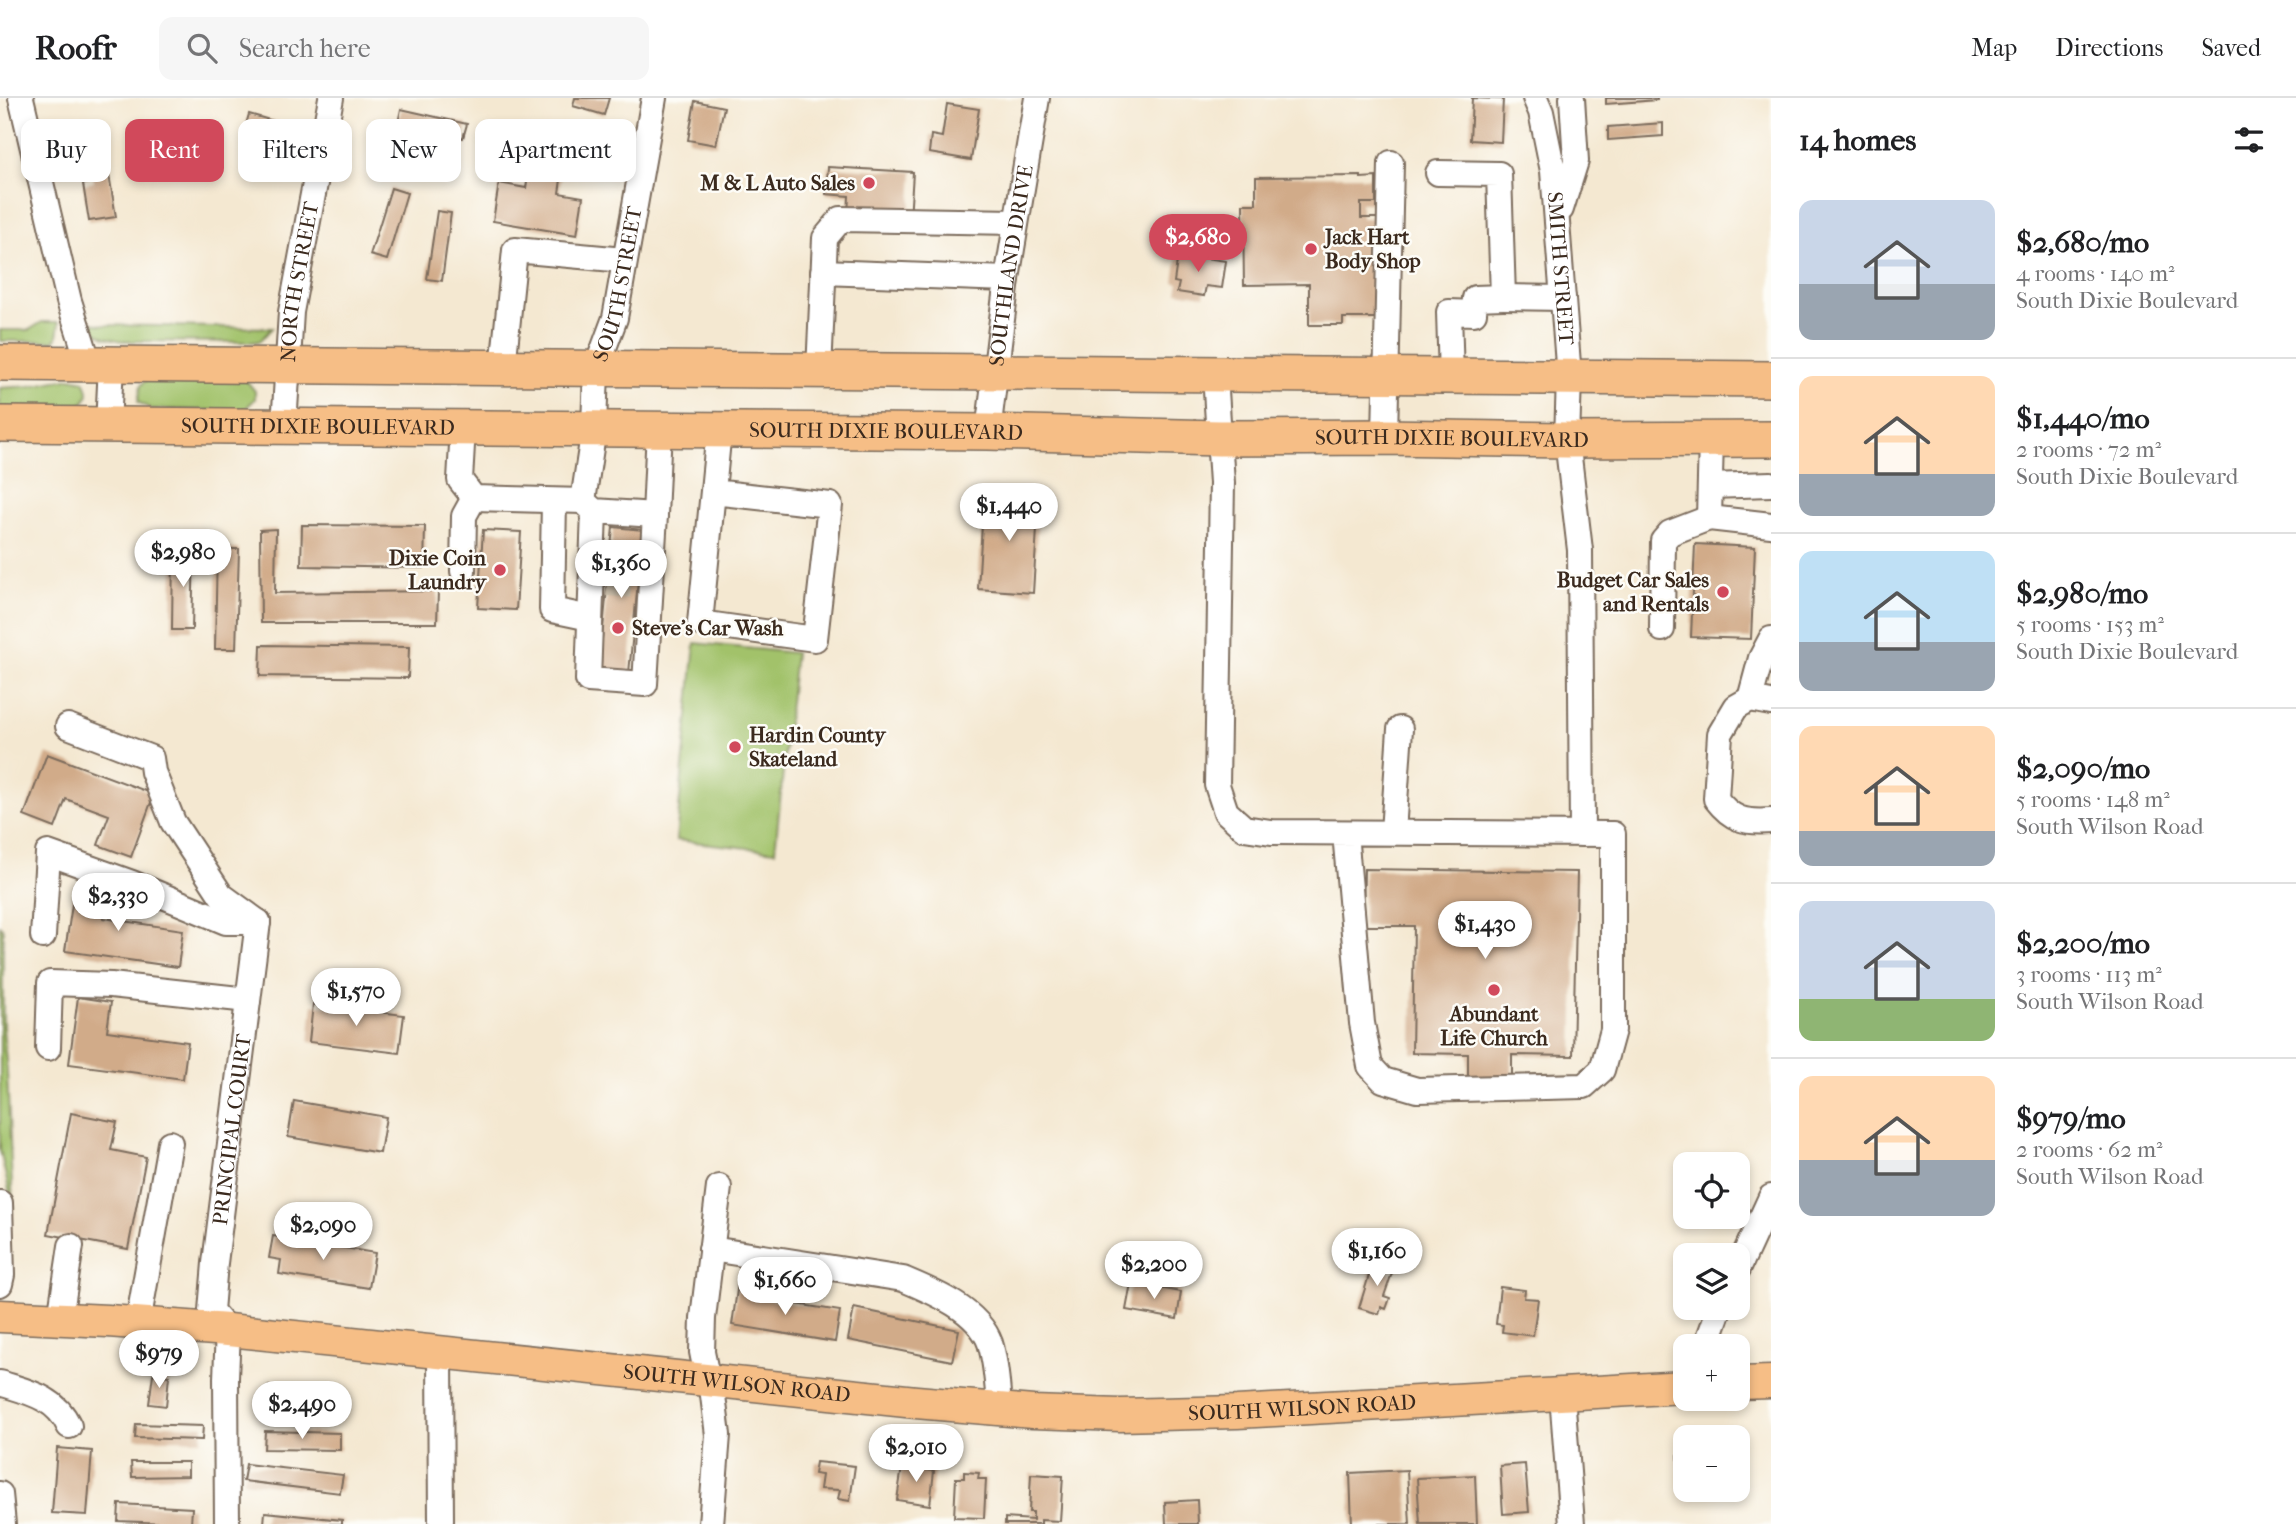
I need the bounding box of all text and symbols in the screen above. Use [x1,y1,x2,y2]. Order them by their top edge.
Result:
search box [159,17,649,80]
text: Roofr [35,29,117,68]
icon: search [183,29,221,67]
text: Search here [239,33,371,64]
text: Map [1971,34,2017,62]
text: Directions [2055,34,2163,62]
text: Saved [2201,34,2261,62]
chip: Buy [21,119,111,182]
chip: Rent [125,119,224,182]
chip: Filters [238,119,352,182]
chip: New [366,119,461,182]
chip: Apartment [475,119,636,182]
icon: filters [2230,121,2268,159]
text: 14 homes [1799,123,1916,158]
street label: SOUTHLAND DRIVE [984,163,1038,368]
place label: M & L Auto Sales [699,171,855,195]
marker: M & L Auto Sales [861,175,877,191]
street label: SMITH STREET [1543,191,1579,347]
street label: NORTH STREET [276,199,323,363]
street label: SOUTH STREET [588,204,647,365]
pin: $2,680 [1141,214,1255,274]
text: $2,680 [1165,223,1231,250]
place label: Jack Hart Body Shop [1323,225,1421,273]
text: $2,680/mo [2016,225,2149,260]
icon: home [1855,228,1939,312]
marker: Jack Hart Body Shop [1303,241,1319,257]
text: 4 rooms · 140 m² [2016,260,2175,287]
text: South Dixie Boulevard [2016,287,2238,314]
text: $1,440/mo [2016,401,2150,436]
icon: home [1855,404,1939,488]
street label: SOUTH DIXIE BOULEVARD [181,413,455,440]
street label: SOUTH DIXIE BOULEVARD [749,418,1023,445]
street label: SOUTH DIXIE BOULEVARD [1315,425,1589,452]
text: 2 rooms · 72 m² [2016,436,2161,463]
text: South Dixie Boulevard [2016,463,2238,490]
pin: $1,440 [952,484,1066,543]
text: $1,440 [976,492,1042,519]
pin: $2,980 [126,530,240,589]
text: $2,980 [150,538,216,565]
pin: $1,360 [564,540,678,600]
place label: Dixie Coin Laundry [389,546,488,594]
text: $1,360 [591,549,651,576]
marker: Dixie Coin Laundry [492,562,508,578]
place label: Budget Car Sales and Rentals [1557,568,1709,616]
text: $2,980/mo [2016,576,2148,611]
icon: home [1855,579,1939,663]
marker: Budget Car Sales and Rentals [1715,584,1731,600]
text: 5 rooms · 153 m² [2016,611,2164,638]
place label: Steve's Car Wash [632,616,783,640]
marker: Steve's Car Wash [610,620,626,636]
text: South Dixie Boulevard [2016,638,2238,665]
place label: Hardin County Skateland [749,723,887,771]
marker: Hardin County Skateland [727,739,743,755]
text: $2,090/mo [2016,751,2150,786]
icon: home [1855,754,1939,838]
text: 5 rooms · 148 m² [2016,786,2170,813]
text: South Wilson Road [2016,813,2203,840]
pin: $2,330 [61,874,175,933]
text: $2,330 [88,882,148,909]
pin: $1,430 [1428,902,1542,961]
text: $1,430 [1454,910,1516,937]
text: $2,200/mo [2016,926,2150,961]
icon: home [1855,929,1939,1013]
text: 3 rooms · 113 m² [2016,961,2162,988]
pin: $1,570 [299,968,413,1028]
text: $1,570 [327,977,385,1004]
marker: Abundant Life Church [1486,982,1502,998]
text: South Wilson Road [2016,988,2203,1015]
place label: Abundant Life Church [1440,1002,1548,1050]
street label: PRINCIPAL COURT [208,1032,256,1227]
text: $979/mo [2016,1101,2126,1136]
icon: home [1855,1104,1939,1188]
text: 2 rooms · 62 m² [2016,1136,2163,1163]
map controls [1673,1152,1750,1502]
button: locate [1673,1152,1750,1229]
text: South Wilson Road [2016,1163,2203,1190]
pin: $2,090 [266,1202,380,1262]
text: $2,090 [290,1211,356,1238]
pin: $1,160 [1320,1228,1434,1288]
text: $1,160 [1348,1237,1406,1264]
pin: $2,200 [1097,1242,1211,1301]
button: layers [1673,1243,1750,1320]
text: $2,200 [1121,1250,1187,1277]
pin: $1,660 [728,1258,842,1317]
text: $1,660 [753,1266,817,1293]
pin: $979 [118,1330,200,1390]
button: + [1673,1334,1750,1411]
text: $979 [135,1339,183,1366]
street label: SOUTH WILSON ROAD [622,1359,852,1407]
pin: $2,490 [245,1382,359,1441]
text: $2,490 [268,1390,336,1417]
street label: SOUTH WILSON ROAD [1188,1390,1417,1425]
pin: $2,010 [859,1424,973,1484]
button: − [1673,1425,1750,1502]
text: $2,010 [885,1433,947,1460]

